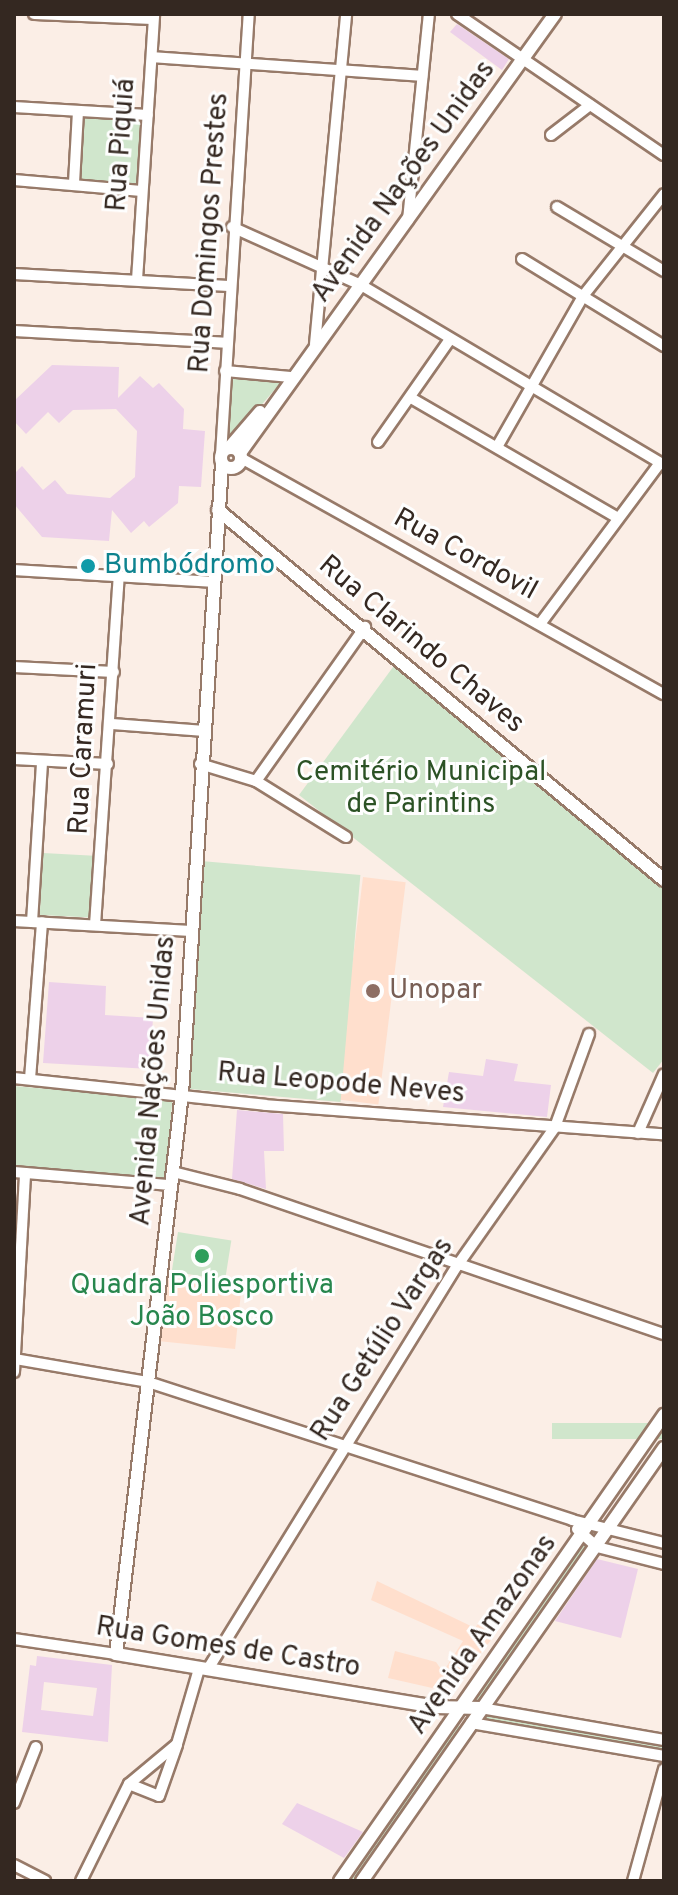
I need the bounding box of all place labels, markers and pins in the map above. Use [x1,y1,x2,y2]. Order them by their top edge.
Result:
place label: Bumbódromo [104,549,275,583]
marker: Bumbódromo [79,557,97,575]
place label: Unopar [389,974,482,1008]
marker: Unopar [364,982,382,1000]
marker: Quadra Poliesportiva João Bosco [193,1247,211,1265]
place label: Quadra Poliesportiva João Bosco [70,1269,334,1335]

